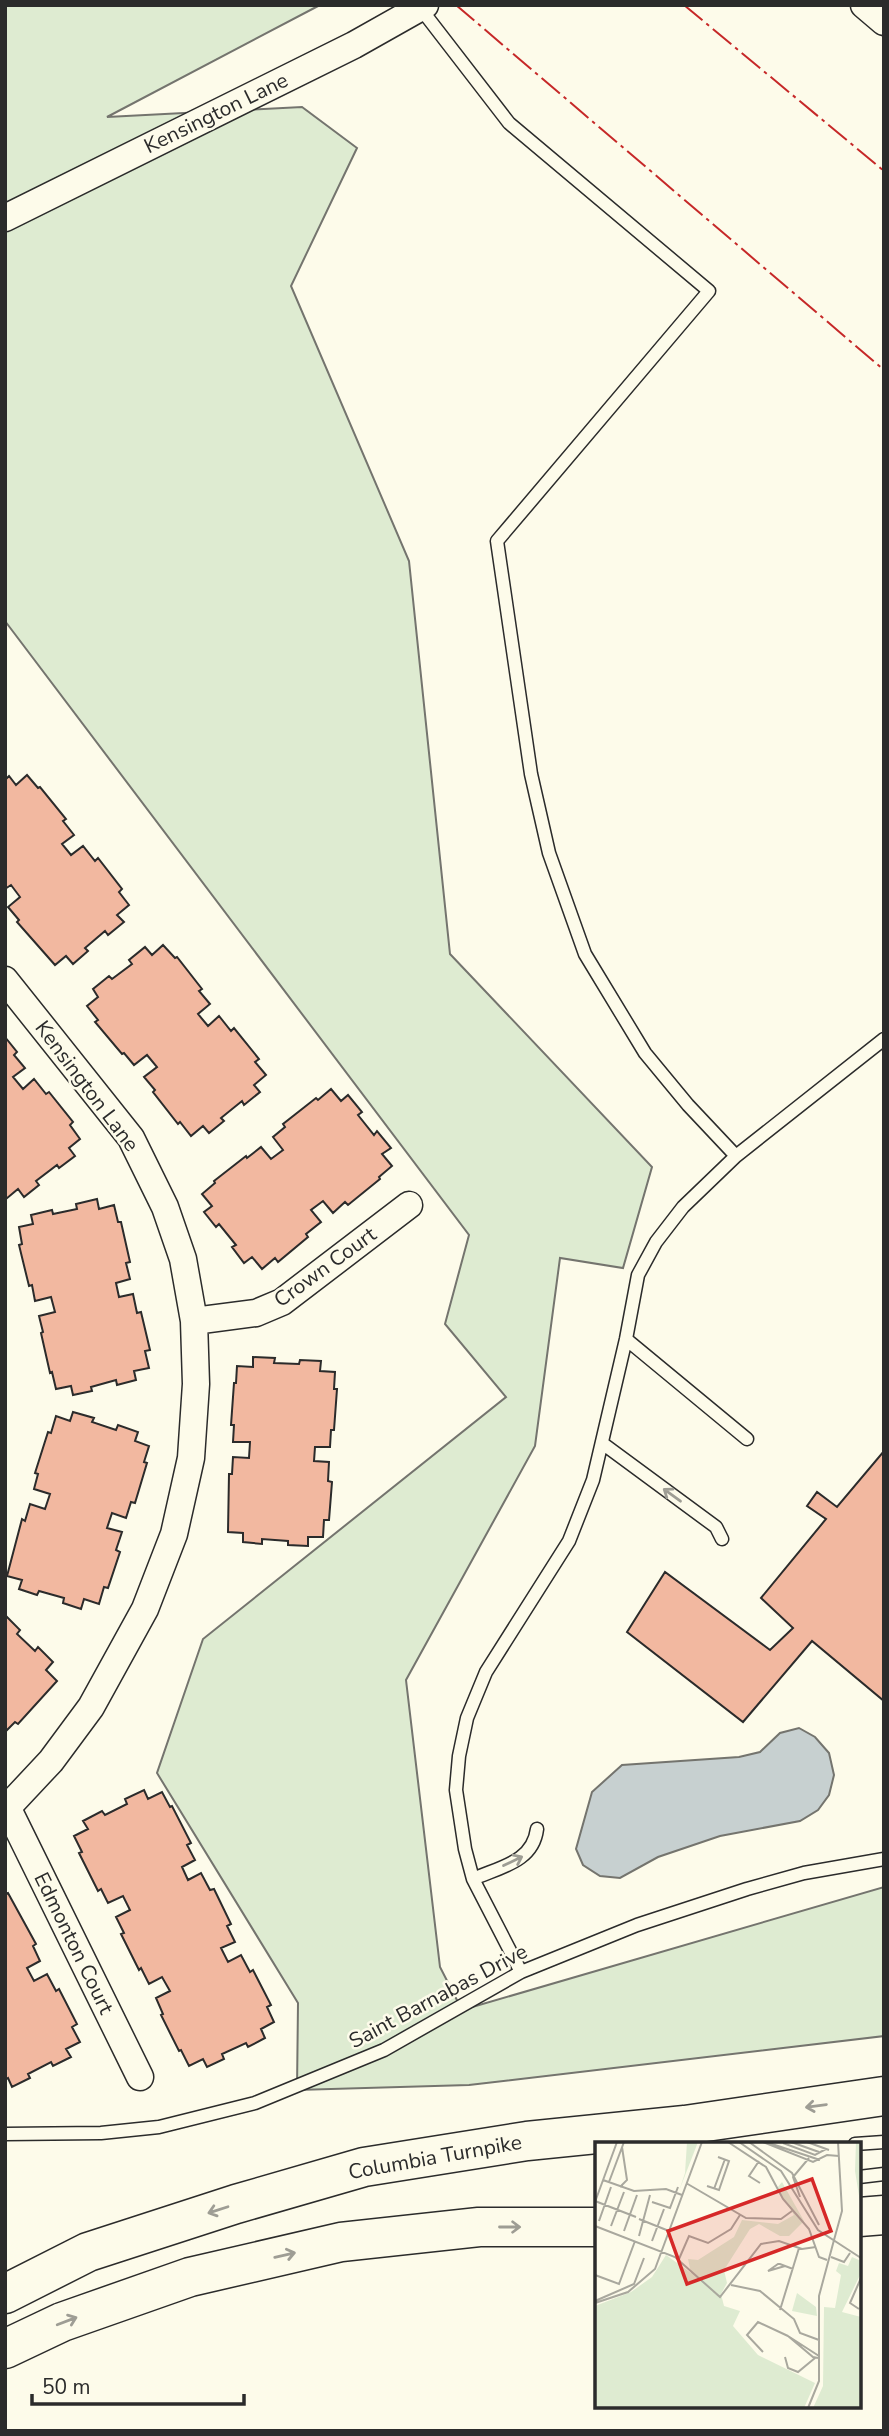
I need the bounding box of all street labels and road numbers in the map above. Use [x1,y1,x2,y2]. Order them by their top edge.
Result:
street label: Kensington Lane [139,66,293,160]
street label: Kensington Lane [29,1015,145,1157]
street label: Crown Court [268,1220,382,1314]
street label: Edmonton Court [28,1867,121,2019]
street label: Saint Barnabas Drive [344,1937,532,2055]
street label: Columbia Turnpike [346,2128,524,2186]

